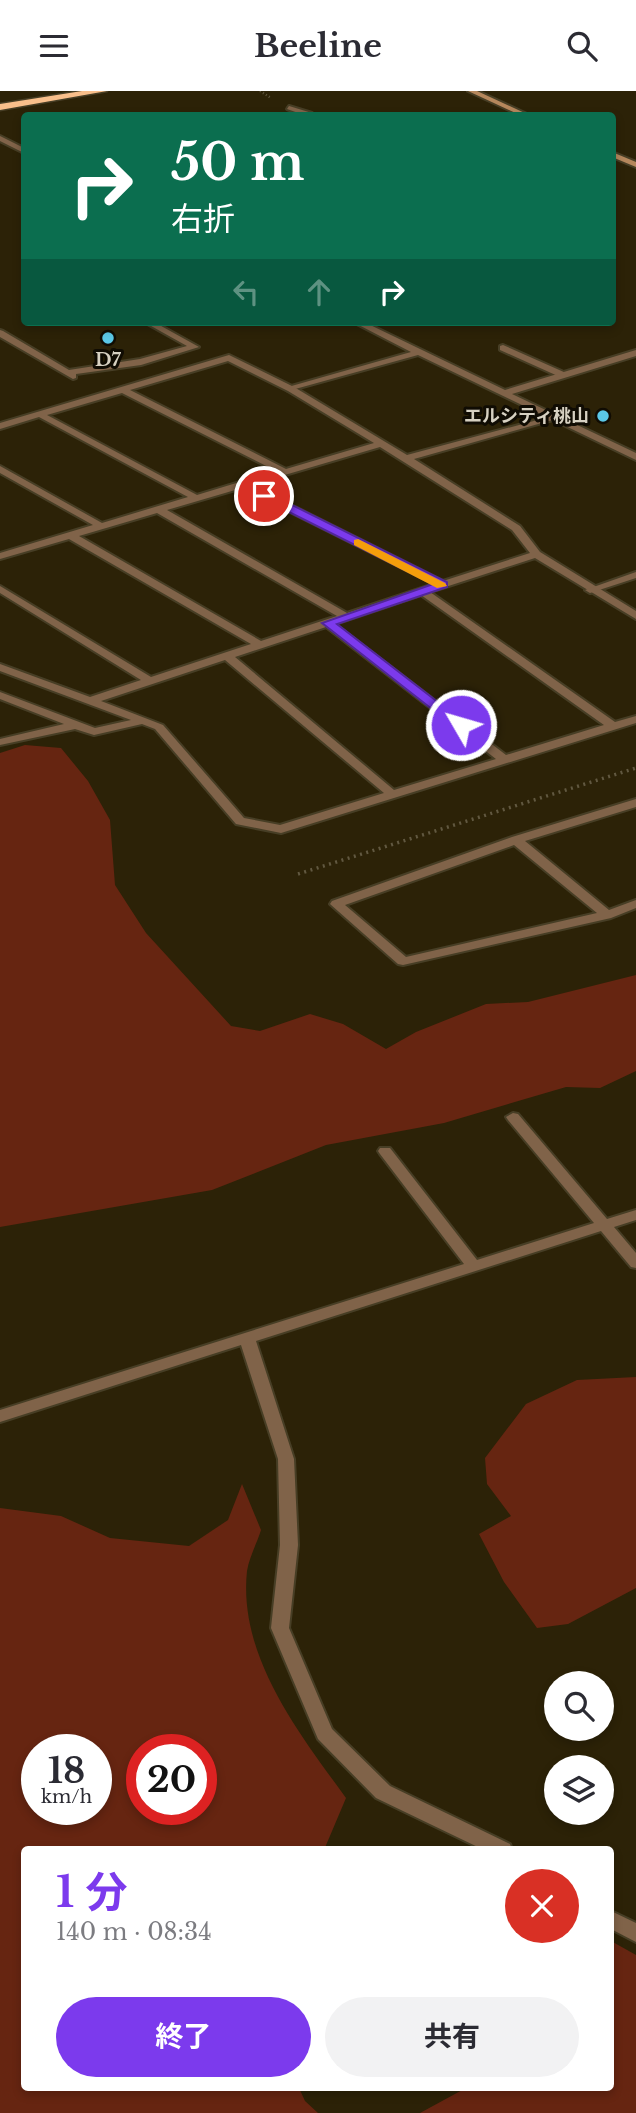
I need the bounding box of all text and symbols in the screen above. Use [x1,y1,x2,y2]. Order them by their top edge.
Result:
text: Beeline [254,26,382,66]
icon: menu [35,27,73,65]
icon: search [563,27,601,65]
text: 50 m [171,132,304,193]
icon: right [56,140,147,231]
text: 右折 [171,199,235,239]
icon: left [227,273,265,311]
icon: ahead [300,273,338,311]
icon: right [373,273,411,311]
marker: D7 [100,330,116,346]
place label: D7 [95,349,122,371]
place label: エルシティ桃山 [464,405,589,427]
marker: エルシティ桃山 [595,408,611,424]
pin [234,466,294,526]
icon: arrive [245,477,283,515]
position arrow [424,688,498,762]
map controls [544,1671,614,1825]
button: search [544,1671,614,1741]
speed limit sign: 20 [126,1734,217,1825]
text: 18 [48,1749,85,1792]
button: layers [544,1755,614,1825]
text: km/h [41,1786,92,1808]
text: 1 分 [56,1866,127,1918]
button: close [505,1869,579,1943]
text: 140 m · 08:34 [56,1918,212,1946]
button: 終了 [56,1997,311,2077]
button: 共有 [325,1997,579,2077]

